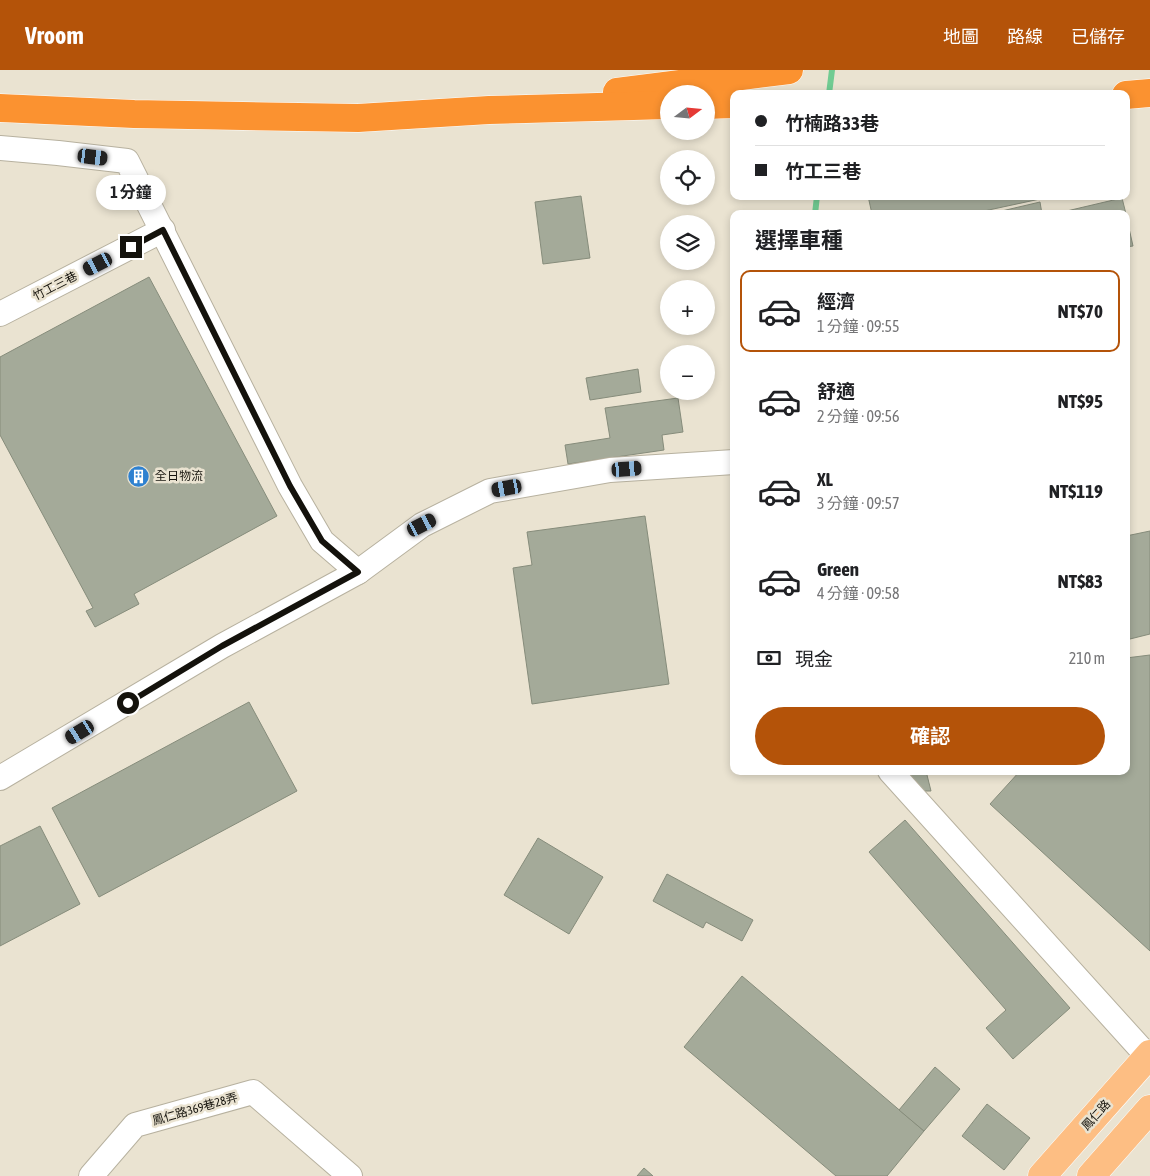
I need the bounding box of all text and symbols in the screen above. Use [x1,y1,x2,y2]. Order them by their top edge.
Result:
text: Vroom [25,22,84,49]
text: 地圖 [943,26,979,47]
text: 路線 [1007,26,1043,47]
text: 已儲存 [1071,26,1125,47]
north arrow [660,85,715,140]
map controls [660,85,715,400]
text: 竹楠路33巷 [785,112,879,134]
car [77,148,108,166]
button: locate [660,150,715,205]
text: 竹工三巷 [785,160,861,182]
callout: 1 分鐘 [96,174,166,210]
text: 1 分鐘 [110,183,152,201]
button: layers [660,215,715,270]
text: 選擇車種 [755,227,843,253]
route end [120,236,142,258]
car [81,251,114,277]
street label: 竹工三巷 [30,269,80,303]
button: + [660,280,715,335]
icon: car [757,289,802,334]
text: 經濟 [817,290,855,312]
text: NT$70 [1058,300,1103,322]
text: 1 分鐘 · 09:55 [817,317,899,335]
button: − [660,345,715,400]
icon: car [757,379,802,424]
text: 舒適 [817,380,855,402]
text: NT$95 [1058,390,1103,412]
text: 2 分鐘 · 09:56 [817,407,899,425]
car [611,460,642,478]
building icon: 全日物流 [127,464,151,488]
text: XL [817,468,833,490]
place label: 全日物流 [155,469,203,483]
icon: car [757,469,802,514]
car [490,478,523,498]
text: NT$119 [1049,480,1103,502]
text: 3 分鐘 · 09:57 [817,494,899,512]
car [405,512,438,538]
text: Green [817,558,859,580]
icon: car [757,559,802,604]
text: NT$83 [1058,570,1103,592]
text: 4 分鐘 · 09:58 [817,584,899,602]
icon: cash [755,644,783,672]
text: 現金 [795,648,833,670]
text: 210 m [1069,649,1105,667]
route start [117,692,139,714]
button: 確認 [755,707,1105,765]
car [63,718,96,746]
street label: 鳳仁路369巷28弄 [151,1090,239,1128]
street label: 鳳仁路 [1079,1097,1113,1133]

